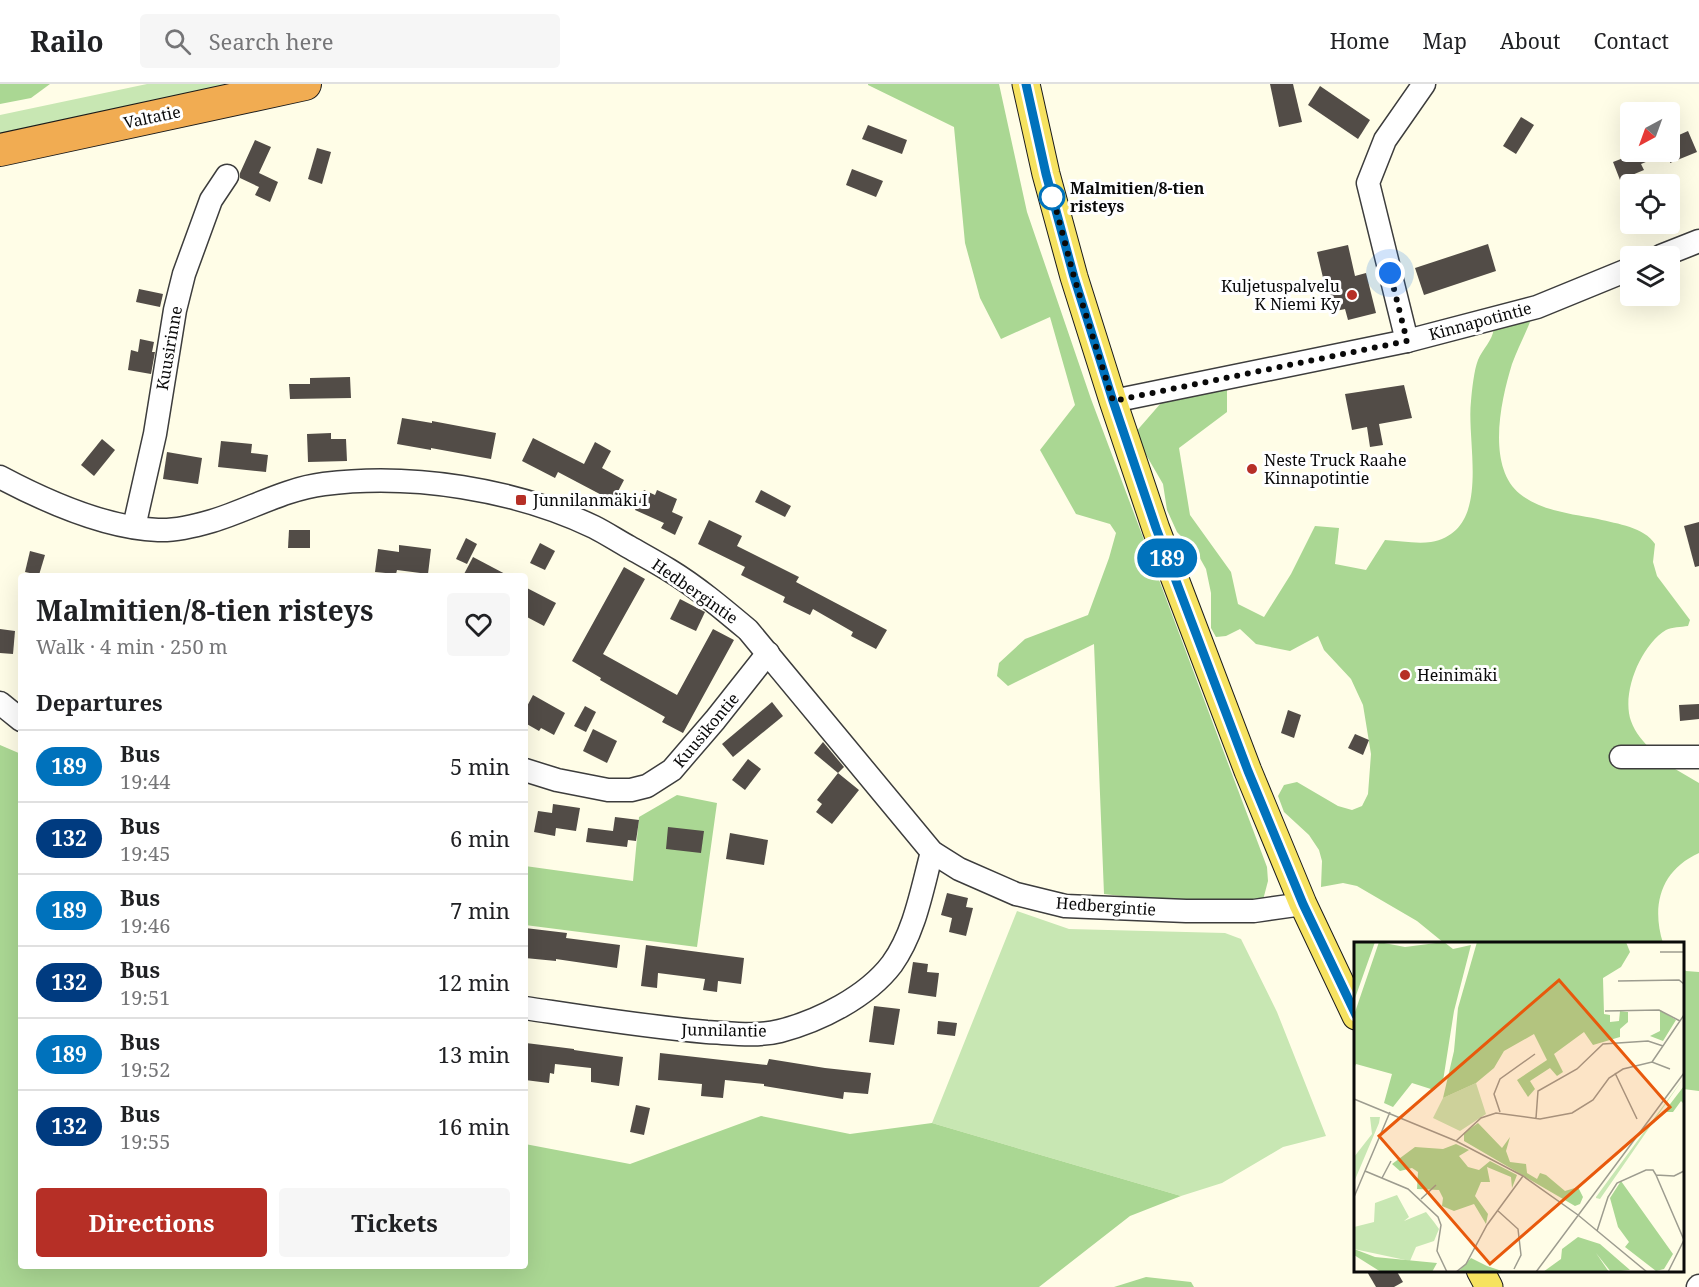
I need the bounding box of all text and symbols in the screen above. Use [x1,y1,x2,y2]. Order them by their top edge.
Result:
search box [140,14,560,68]
text: Railo [30,22,104,60]
icon: search [161,25,194,58]
text: Search here [209,26,334,56]
text: Home [1330,27,1390,55]
text: Map [1423,27,1467,55]
text: About [1500,27,1561,55]
text: Contact [1594,27,1669,55]
street label: Valtatie [121,100,183,134]
north arrow [1620,102,1680,162]
map controls [1620,102,1680,306]
button: locate [1620,174,1680,234]
place label: Malmitien/8-tien risteys [1070,177,1205,217]
marker: Malmitien/8-tien risteys [1039,184,1065,210]
button: layers [1620,246,1680,306]
your location [1375,258,1405,288]
place label: Kuljetuspalvelu K Niemi Ky [1221,275,1341,315]
marker: Kuljetuspalvelu K Niemi Ky [1345,288,1359,302]
street label: Kinnapotintie [1426,297,1534,345]
street label: Kuusirinne [151,304,187,392]
place label: Neste Truck Raahe Kinnapotintie [1264,449,1406,489]
marker: Neste Truck Raahe Kinnapotintie [1245,462,1259,476]
place label: Junnilanmäki I [532,489,648,511]
marker: Junnilanmäki I [514,493,528,507]
line badge: 189 [1132,538,1202,578]
text: 189 [1149,544,1185,572]
street label: Hedbergintie [648,553,742,629]
text: Malmitien/8-tien risteys [36,591,373,629]
button: heart [447,593,510,656]
text: Walk · 4 min · 250 m [36,633,228,660]
place label: Heinimäki [1417,664,1497,686]
marker: Heinimäki [1398,668,1412,682]
text: Departures [36,687,163,717]
street label: Kuusikontie [668,688,744,772]
text: Bus [120,738,160,768]
text: 5 min [450,751,510,781]
text: 189 [51,752,87,780]
text: 19:44 [120,768,170,795]
text: Bus [120,810,160,840]
text: 6 min [450,823,510,853]
text: 132 [51,824,87,852]
text: 19:45 [120,840,170,867]
text: Bus [120,882,160,912]
street label: Hedbergintie [1055,892,1157,920]
text: 7 min [450,895,510,925]
text: 189 [51,896,87,924]
text: 19:46 [120,912,170,939]
inset map [1354,942,1684,1272]
text: Bus [120,954,160,984]
text: 12 min [438,967,510,997]
text: 132 [51,968,87,996]
text: 19:51 [120,984,170,1011]
street label: Junnilantie [680,1018,767,1042]
text: Bus [120,1026,160,1056]
text: 13 min [438,1039,510,1069]
text: 189 [51,1040,87,1068]
text: 19:52 [120,1056,170,1083]
text: Bus [120,1098,160,1128]
text: 16 min [438,1111,510,1141]
text: 132 [51,1112,87,1140]
text: 19:55 [120,1128,170,1155]
button: Directions [36,1188,267,1257]
button: Tickets [279,1188,510,1257]

